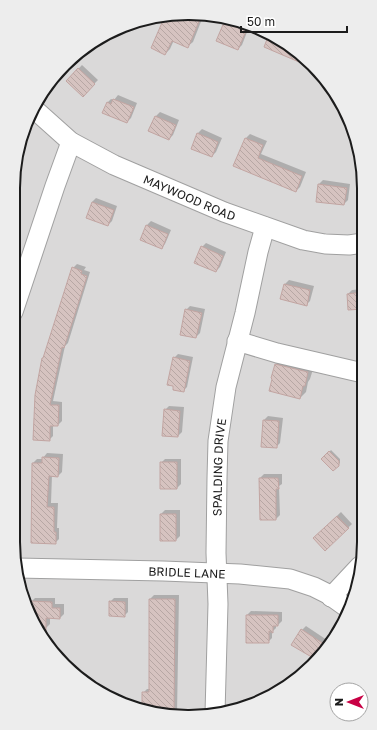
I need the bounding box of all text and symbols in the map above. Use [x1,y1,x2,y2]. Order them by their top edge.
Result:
scale bar [241,8,347,34]
text: 50 m [247,14,275,29]
street label: MAYWOOD ROAD [141,171,238,223]
street label: SPALDING DRIVE [209,417,229,516]
street label: BRIDLE LANE [148,563,226,581]
north arrow [329,682,369,722]
text: N [332,698,345,706]

